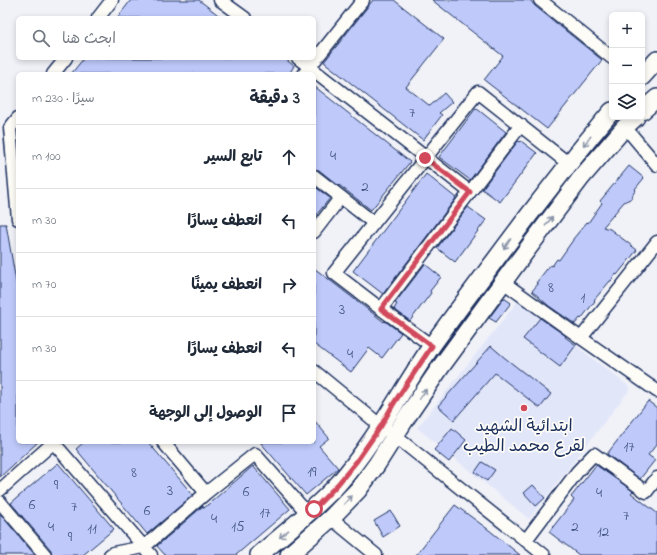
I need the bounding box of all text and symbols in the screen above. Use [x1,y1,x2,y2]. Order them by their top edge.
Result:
map controls [609,12,645,120]
button: + [609,12,645,48]
search box [16,16,316,60]
icon: search [30,27,52,49]
text: ابحث هنا [62,28,116,50]
button: − [609,48,645,84]
button: layers [609,84,645,120]
text: 3 دقيقة [250,86,300,111]
text: سيرًا · 230 m [32,89,95,108]
house number: 7 [409,102,415,124]
one-way arrow [583,136,592,147]
house number: 4 [330,145,336,167]
text: تابع السير [205,146,262,168]
icon: ahead [278,146,300,168]
text: 100 m [32,147,61,166]
route end [416,149,434,167]
house number: 2 [361,176,369,198]
text: انعطف يسارًا [187,210,262,232]
icon: left [278,210,300,232]
text: 30 m [32,211,56,230]
one-way arrow [545,215,553,226]
one-way arrow [503,238,511,249]
text: انعطف يمينًا [191,274,262,296]
icon: right [278,274,300,296]
text: 70 m [32,275,56,294]
house number: 8 [548,277,554,299]
house number: 1 [581,287,586,309]
house number: 3 [339,299,345,321]
text: انعطف يسارًا [187,338,262,360]
icon: left [278,338,300,360]
text: 30 m [32,339,56,358]
house number: 4 [347,343,353,365]
one-way arrow [419,388,427,399]
text: الوصول إلى الوجهة [149,402,262,424]
icon: arrive [278,402,300,424]
marker: ابتدائية الشهيد لقرع محمد الطيب [519,403,529,413]
place label: ابتدائية الشهيد لقرع محمد الطيب [463,414,585,459]
house number: 17 [624,436,634,458]
house number: 19 [307,461,317,483]
house number: 8 [131,462,137,484]
house number: 9 [54,474,59,496]
house number: 3 [167,480,173,502]
house number: 6 [243,481,250,503]
house number: 4 [596,482,602,504]
house number: 6 [29,494,36,516]
one-way arrow [344,495,353,505]
house number: 7 [71,496,77,518]
house number: 6 [144,500,151,522]
route start [305,500,323,518]
house number: 17 [260,502,270,524]
house number: 7 [623,505,629,527]
house number: 4 [211,508,217,530]
house number: 4 [48,516,54,538]
house number: 15 [231,516,245,538]
house number: 2 [571,516,579,538]
house number: 11 [87,518,97,540]
house number: 12 [597,521,610,543]
house number: 9 [68,526,73,548]
one-way arrow [278,530,289,539]

